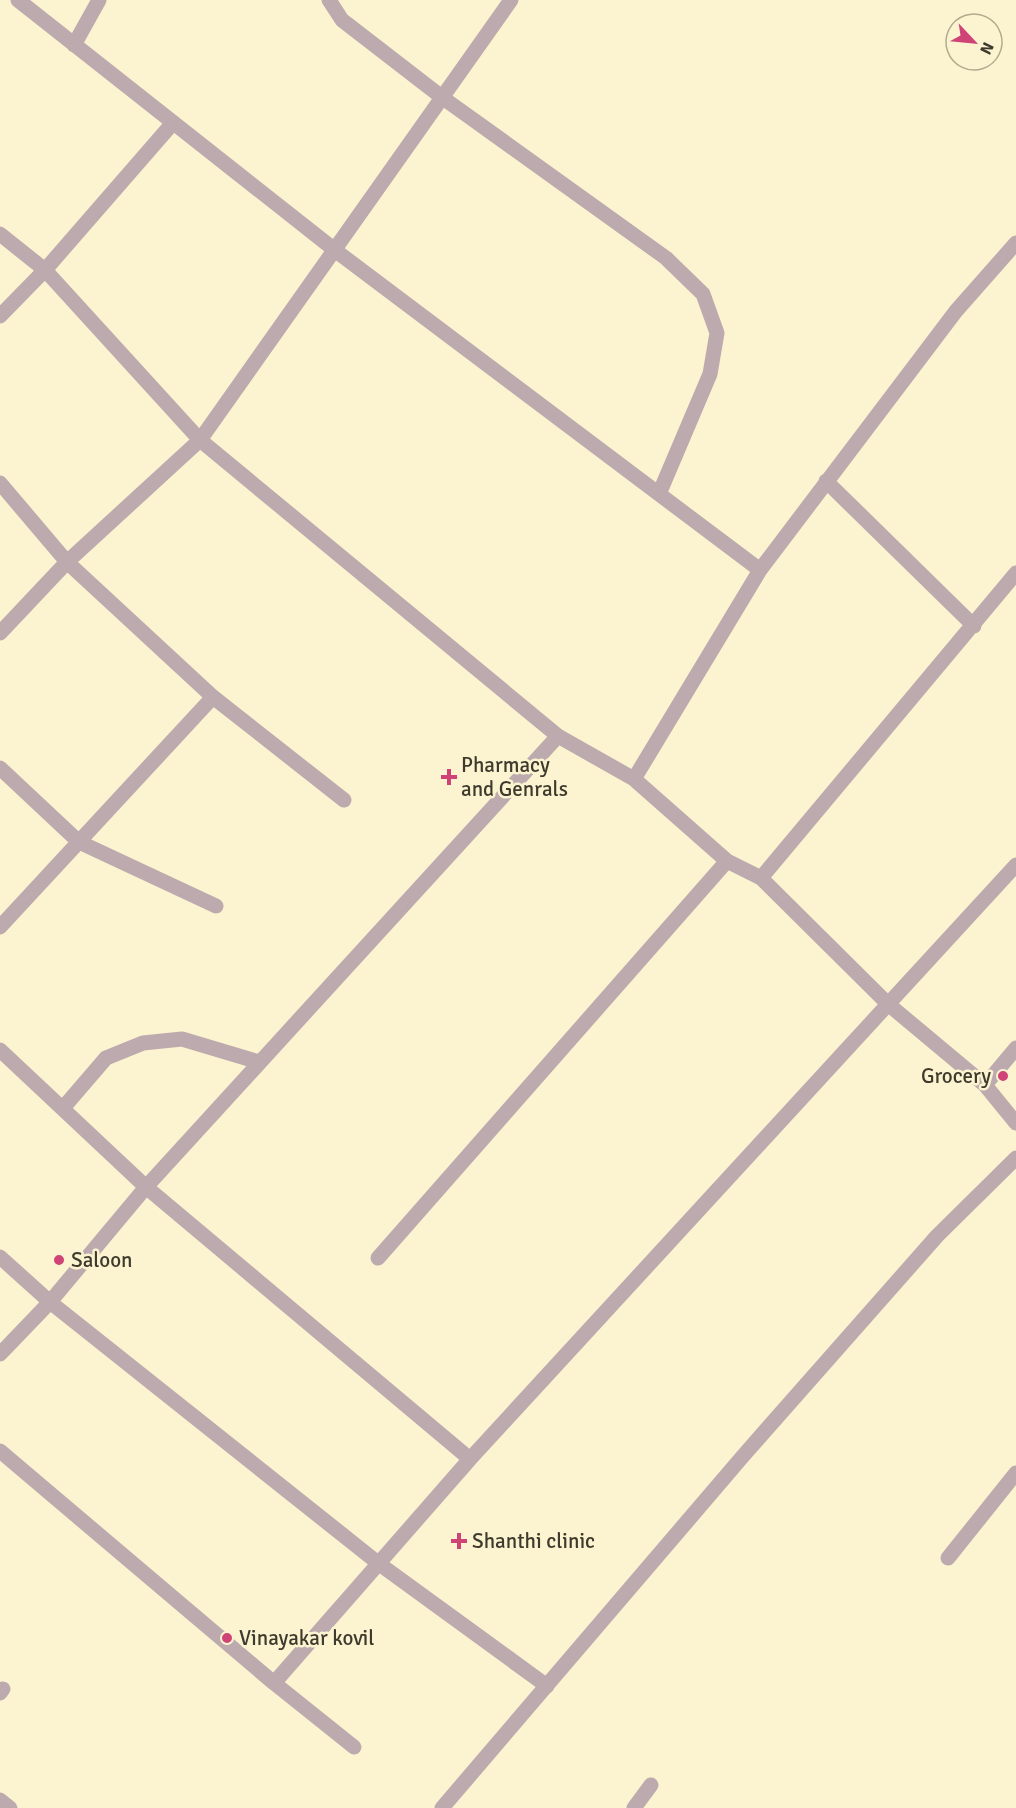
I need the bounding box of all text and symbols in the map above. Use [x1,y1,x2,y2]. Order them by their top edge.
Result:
north arrow [944,12,1004,72]
text: N [975,39,998,58]
place label: Pharmacy and Genrals [461,752,568,802]
marker: Pharmacy and Genrals [442,770,456,784]
place label: Grocery [921,1063,991,1089]
marker: Grocery [996,1069,1010,1083]
place label: Saloon [71,1247,133,1273]
marker: Saloon [52,1253,66,1267]
place label: Shanthi clinic [472,1528,595,1554]
marker: Shanthi clinic [450,1532,468,1550]
place label: Vinayakar kovil [239,1625,374,1651]
marker: Vinayakar kovil [220,1631,234,1645]

